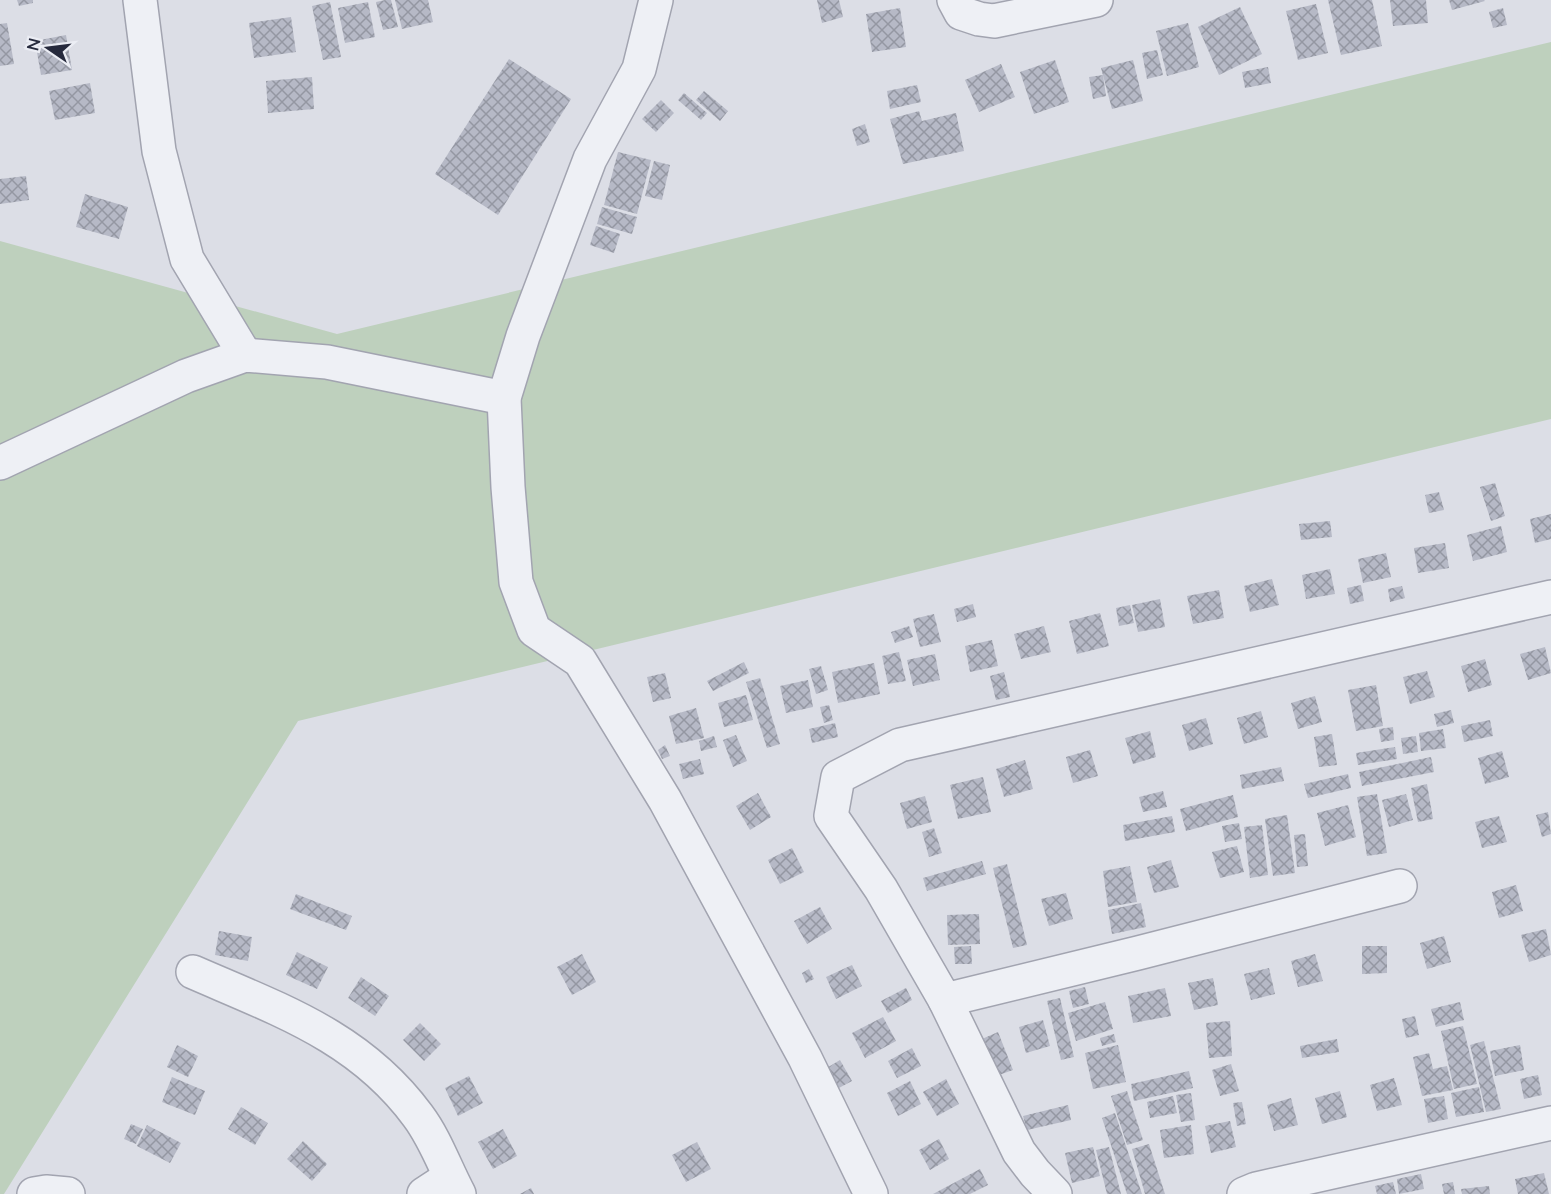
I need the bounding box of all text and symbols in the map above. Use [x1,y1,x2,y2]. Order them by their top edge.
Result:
north arrow [18,18,78,78]
text: N [22,36,44,53]

